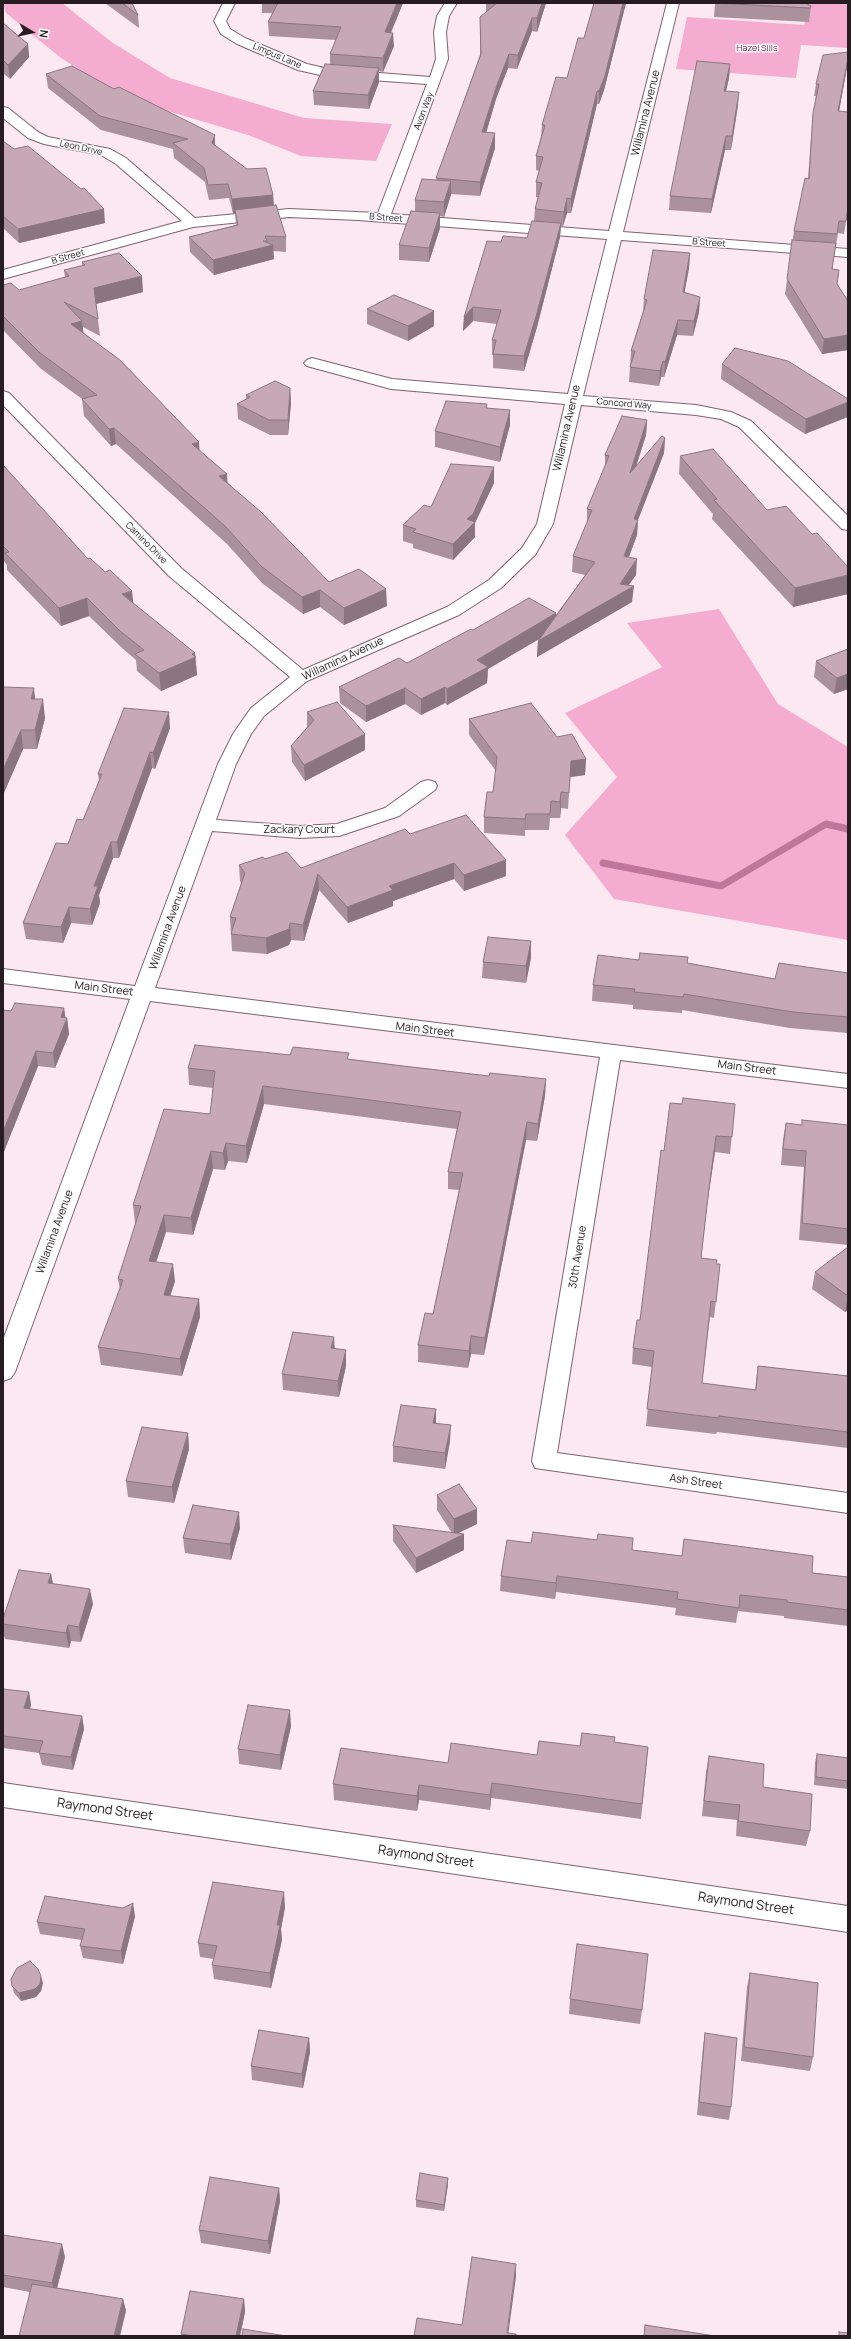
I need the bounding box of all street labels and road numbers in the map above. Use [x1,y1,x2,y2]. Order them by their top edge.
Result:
street label: Limpus Lane [251,41,303,71]
street label: Willamina Avenue [629,69,663,157]
street label: Avon Way [412,91,436,131]
street label: Leon Drive [59,138,103,158]
street label: B Street [369,211,403,225]
street label: B Street [692,236,726,250]
street label: B Street [50,247,86,267]
street label: Willamina Avenue [551,384,583,472]
street label: Concord Way [596,396,652,412]
street label: Camino Drive [123,520,169,566]
street label: Willamina Avenue [300,634,386,684]
street label: Zackary Court [263,823,335,837]
street label: Willamina Avenue [147,884,189,972]
street label: Main Street [74,979,134,999]
street label: Main Street [395,1020,455,1040]
street label: Main Street [717,1058,777,1078]
street label: Willamina Avenue [34,1188,76,1276]
street label: 30th Avenue [567,1225,589,1289]
street label: Ash Street [668,1472,724,1492]
street label: Raymond Street [56,1796,154,1824]
street label: Raymond Street [377,1843,475,1871]
street label: Raymond Street [697,1890,795,1918]

